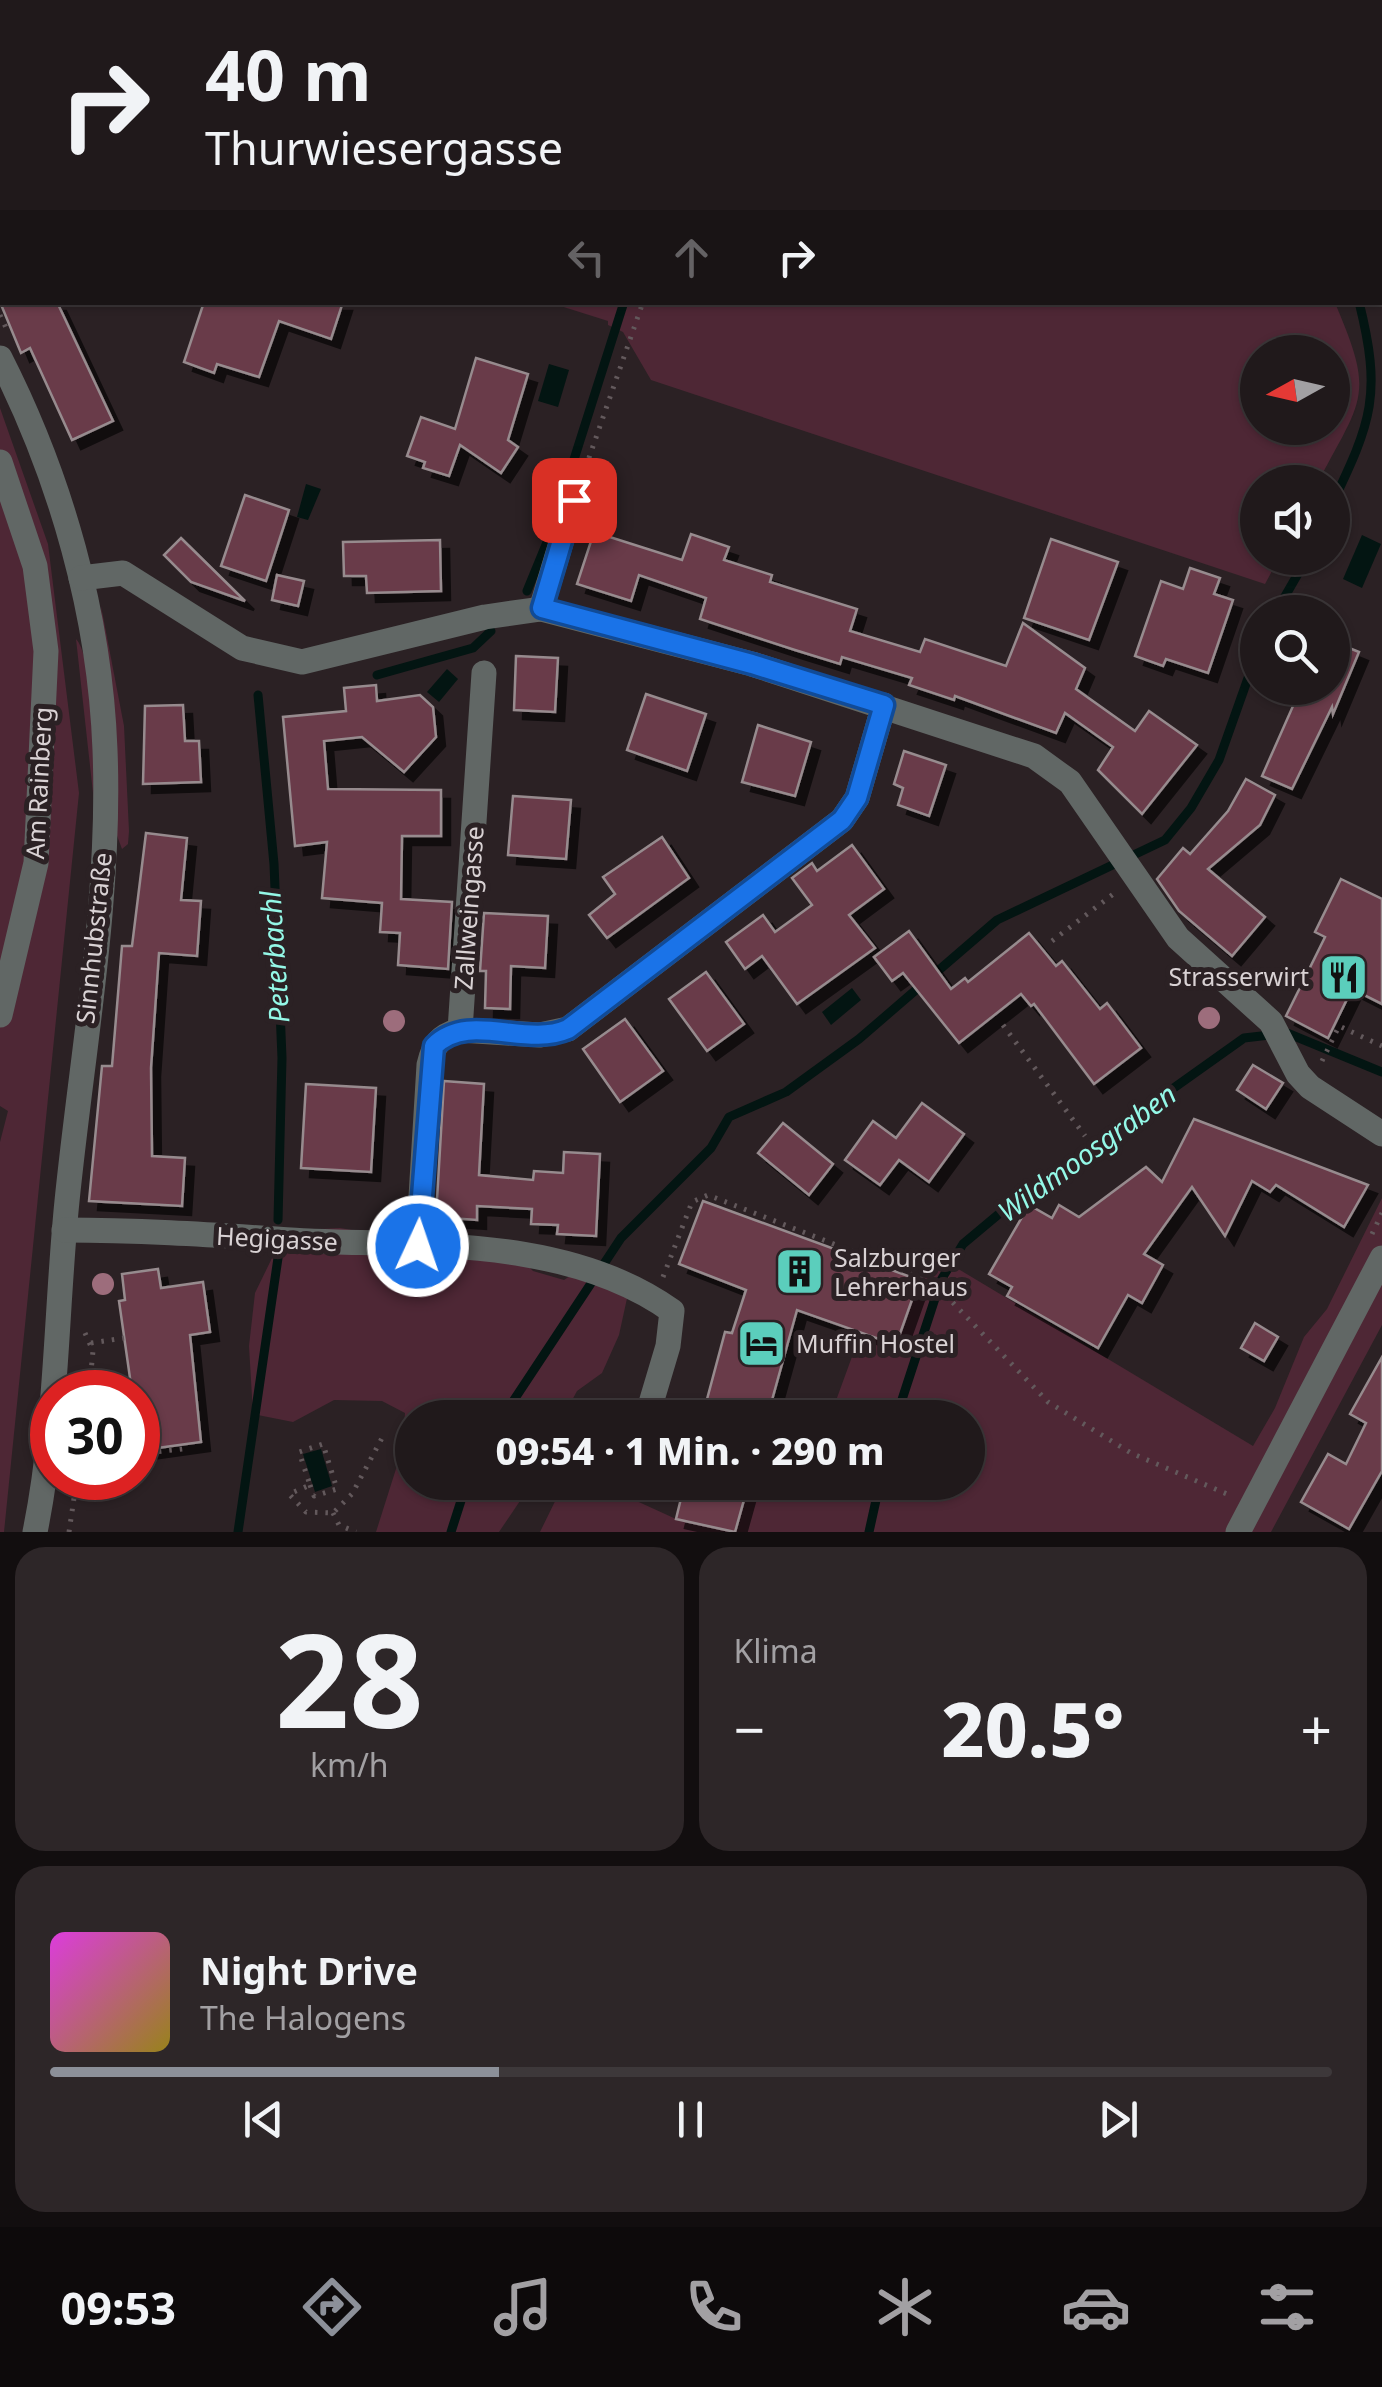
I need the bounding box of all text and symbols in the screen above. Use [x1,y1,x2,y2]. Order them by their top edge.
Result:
text: 40 m [205,26,372,122]
icon: right [40,40,170,170]
text: Thurwiesergasse [205,117,563,178]
icon: left [559,230,614,285]
icon: ahead [664,230,719,285]
icon: right [769,230,824,285]
north arrow [1240,335,1350,445]
map controls [1240,335,1350,705]
pin [532,458,617,543]
button: sound [1240,465,1350,575]
icon: arrive [547,473,602,528]
button: search [1240,595,1350,705]
street label: Am Rainberg [17,706,59,860]
street label: Zallweingasse [445,825,491,991]
street label: Sinnhubstraße [67,851,119,1025]
water label: Peterbachl [250,889,298,1024]
restaurant icon: Strasserwirt [1318,951,1370,1003]
place label: Strasserwirt [1169,959,1309,993]
water label: Wildmoosgraben [990,1075,1183,1230]
position arrow [366,1194,470,1298]
street label: Hegigasse [215,1218,339,1258]
place label: Salzburger Lehrerhaus [834,1240,968,1303]
building icon: Salzburger Lehrerhaus [773,1246,825,1298]
hotel icon: Muffin Hostel [735,1318,787,1370]
place label: Muffin Hostel [796,1326,955,1360]
speed limit sign: 30 [30,1370,160,1500]
text: 09:54 · 1 Min. · 290 m [496,1424,884,1476]
text: 28 [275,1589,424,1766]
text: Klima [734,1629,818,1672]
text: 20.5° [941,1677,1124,1779]
text: − [734,1691,765,1766]
text: + [1301,1691,1332,1766]
text: km/h [310,1743,389,1786]
text: Night Drive [200,1944,418,1996]
text: The Halogens [200,1996,406,2039]
icon: previous [236,2092,291,2147]
icon: pause [663,2092,718,2147]
icon: next [1091,2092,1146,2147]
icon: directions [297,2272,367,2342]
icon: music [488,2272,558,2342]
icon: phone [679,2272,749,2342]
icon: climate [870,2272,940,2342]
icon: car [1061,2272,1131,2342]
icon: filters [1252,2272,1322,2342]
text: 09:53 [60,2277,176,2338]

